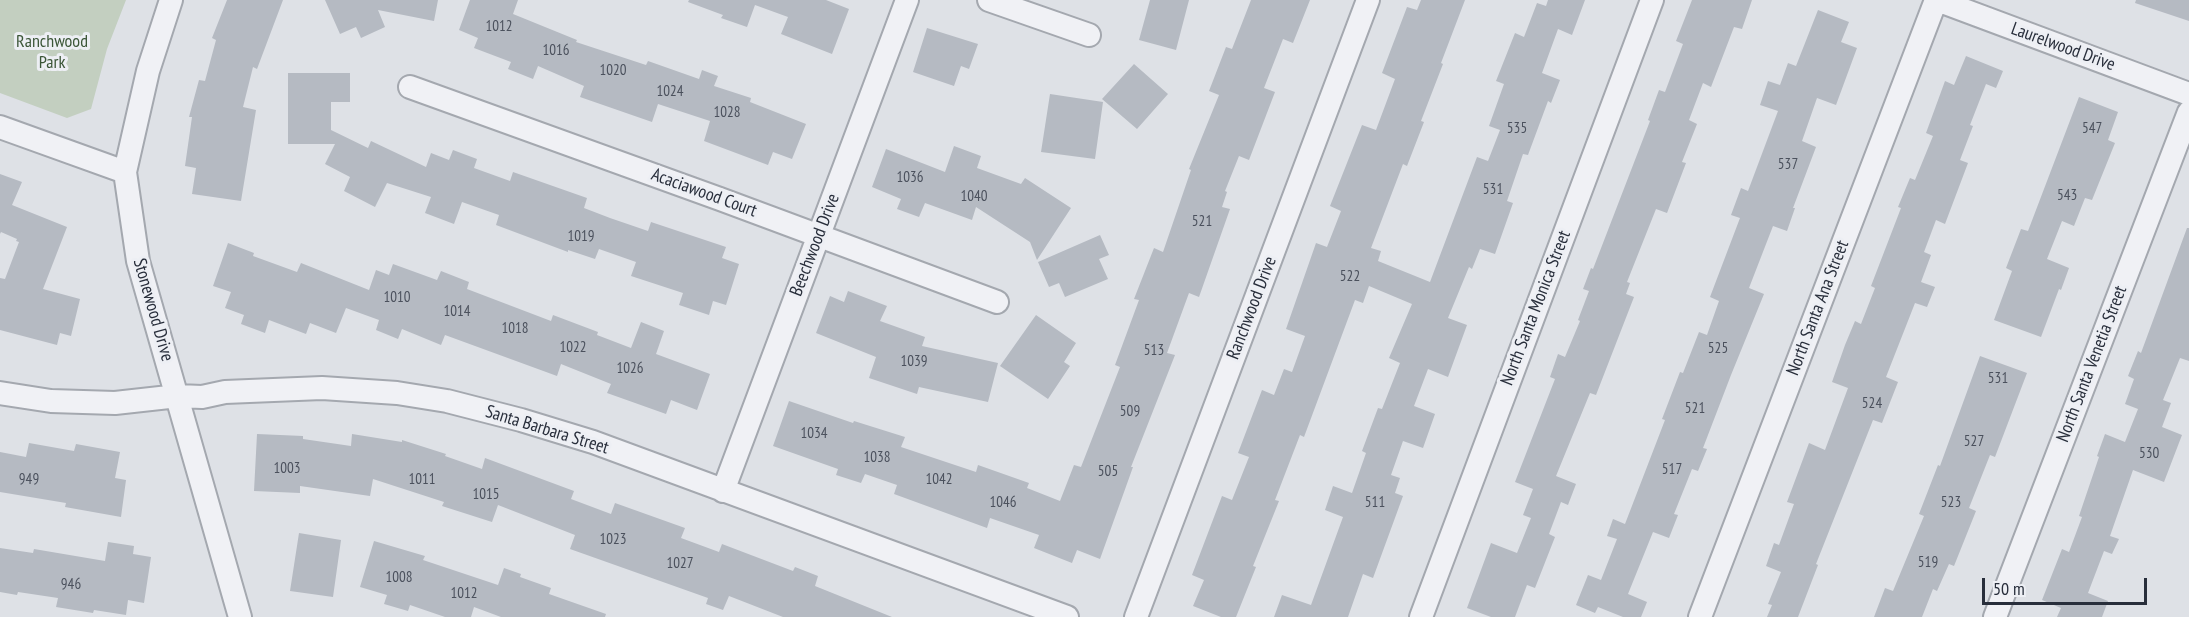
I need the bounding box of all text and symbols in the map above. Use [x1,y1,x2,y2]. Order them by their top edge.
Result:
house number: 1012 [486,18,512,36]
street label: Laurelwood Drive [2008,18,2118,76]
park label: Ranchwood Park [16,31,88,74]
house number: 1016 [543,42,569,60]
house number: 1020 [600,62,626,80]
house number: 1024 [657,83,683,101]
house number: 1028 [714,104,740,122]
house number: 535 [1507,120,1527,138]
house number: 547 [2082,120,2102,138]
house number: 537 [1778,156,1798,174]
street label: Acaciawood Court [648,164,760,222]
house number: 1036 [897,169,923,187]
house number: 531 [1483,181,1503,199]
house number: 543 [2057,187,2077,205]
house number: 1040 [961,188,987,206]
street label: Beechwood Drive [786,191,844,299]
house number: 521 [1192,213,1212,231]
house number: 1019 [568,228,594,246]
street label: North Santa Monica Street [1497,228,1575,388]
street label: North Santa Ana Street [1782,237,1854,379]
street label: Ranchwood Drive [1222,254,1282,362]
street label: Stonewood Drive [128,256,178,364]
house number: 522 [1340,268,1360,286]
street label: North Santa Venetia Street [2052,283,2132,445]
house number: 1010 [384,289,410,307]
house number: 1014 [444,303,470,321]
house number: 1018 [502,320,528,338]
house number: 1022 [560,339,586,357]
house number: 525 [1708,340,1728,358]
house number: 513 [1144,342,1164,360]
house number: 1039 [901,353,927,371]
house number: 1026 [617,360,643,378]
house number: 531 [1988,370,2008,388]
house number: 524 [1862,395,1882,413]
house number: 521 [1685,400,1705,418]
street label: Santa Barbara Street [483,401,611,459]
house number: 509 [1120,403,1140,421]
house number: 1034 [801,425,827,443]
house number: 527 [1964,433,1984,451]
house number: 530 [2139,445,2159,463]
house number: 1038 [864,449,890,467]
house number: 1003 [274,460,300,478]
house number: 517 [1662,461,1682,479]
house number: 505 [1098,463,1118,481]
house number: 949 [19,471,39,489]
house number: 1011 [409,471,435,489]
house number: 1042 [926,471,952,489]
house number: 1015 [473,486,499,504]
house number: 1046 [990,494,1016,512]
house number: 511 [1365,494,1385,512]
house number: 523 [1941,494,1961,512]
house number: 1023 [600,531,626,549]
house number: 519 [1918,554,1938,572]
house number: 1027 [667,555,693,573]
scale bar [1985,566,2150,604]
house number: 1008 [386,569,412,587]
house number: 946 [61,576,81,594]
text: 50 m [1993,577,2025,600]
house number: 1012 [451,585,477,603]

